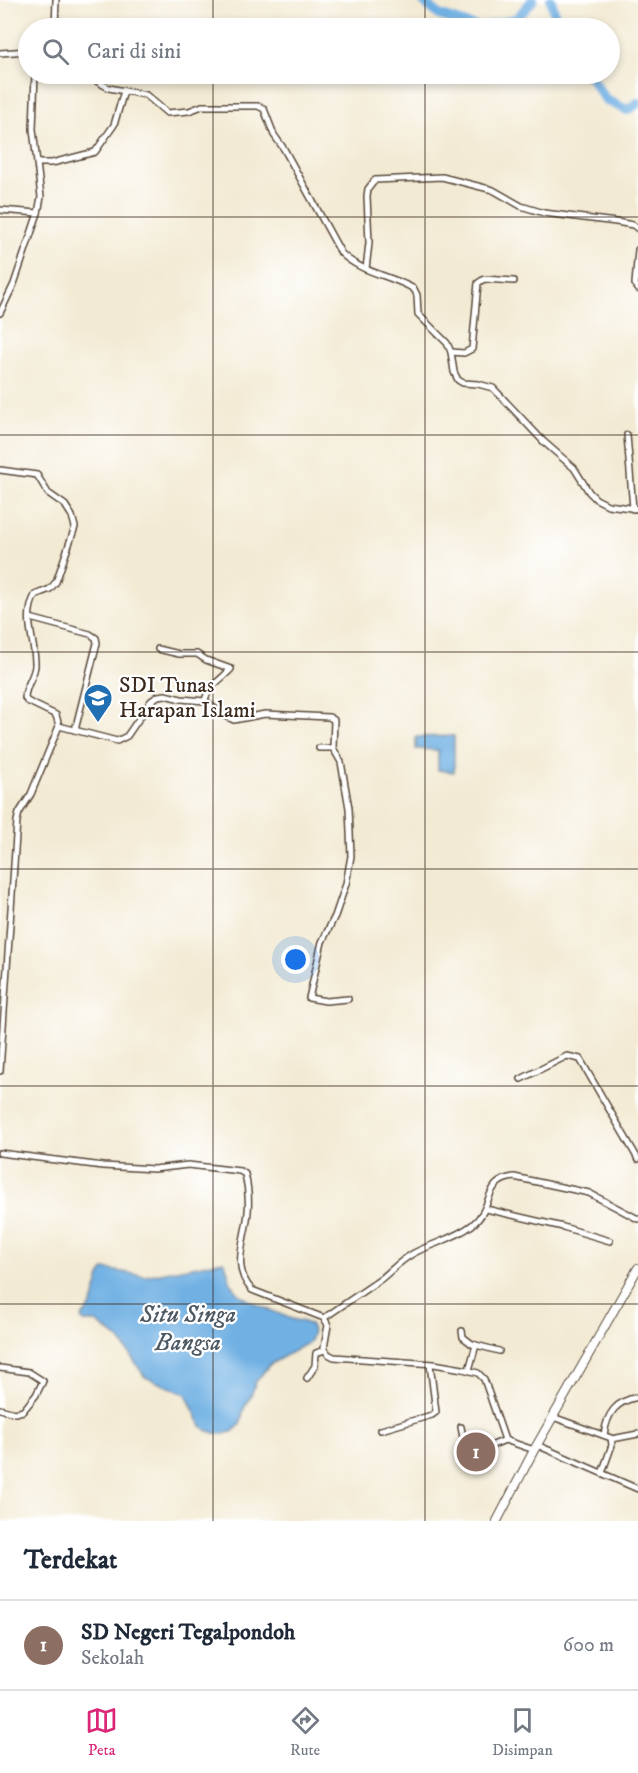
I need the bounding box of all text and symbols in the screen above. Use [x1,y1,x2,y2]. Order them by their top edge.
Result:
search box [18,18,620,84]
icon: search [39,35,72,68]
text: Cari di sini [87,38,181,65]
place label: SDI Tunas Harapan Islami [119,672,256,724]
school or university icon: SDI Tunas Harapan Islami [82,682,114,724]
your location [281,945,310,974]
water label: Situ Singa Bangsa [139,1300,236,1358]
pin: 1 [456,1430,496,1474]
text: Terdekat [24,1544,117,1577]
text: SD Negeri Tegalpondoh [81,1619,295,1646]
text: 1 [40,1633,47,1658]
text: 600 m [563,1633,614,1658]
text: Sekolah [81,1646,144,1671]
tab: Peta [85,1704,118,1760]
tab: Rute [289,1704,322,1760]
tab: Disimpan [492,1704,553,1760]

